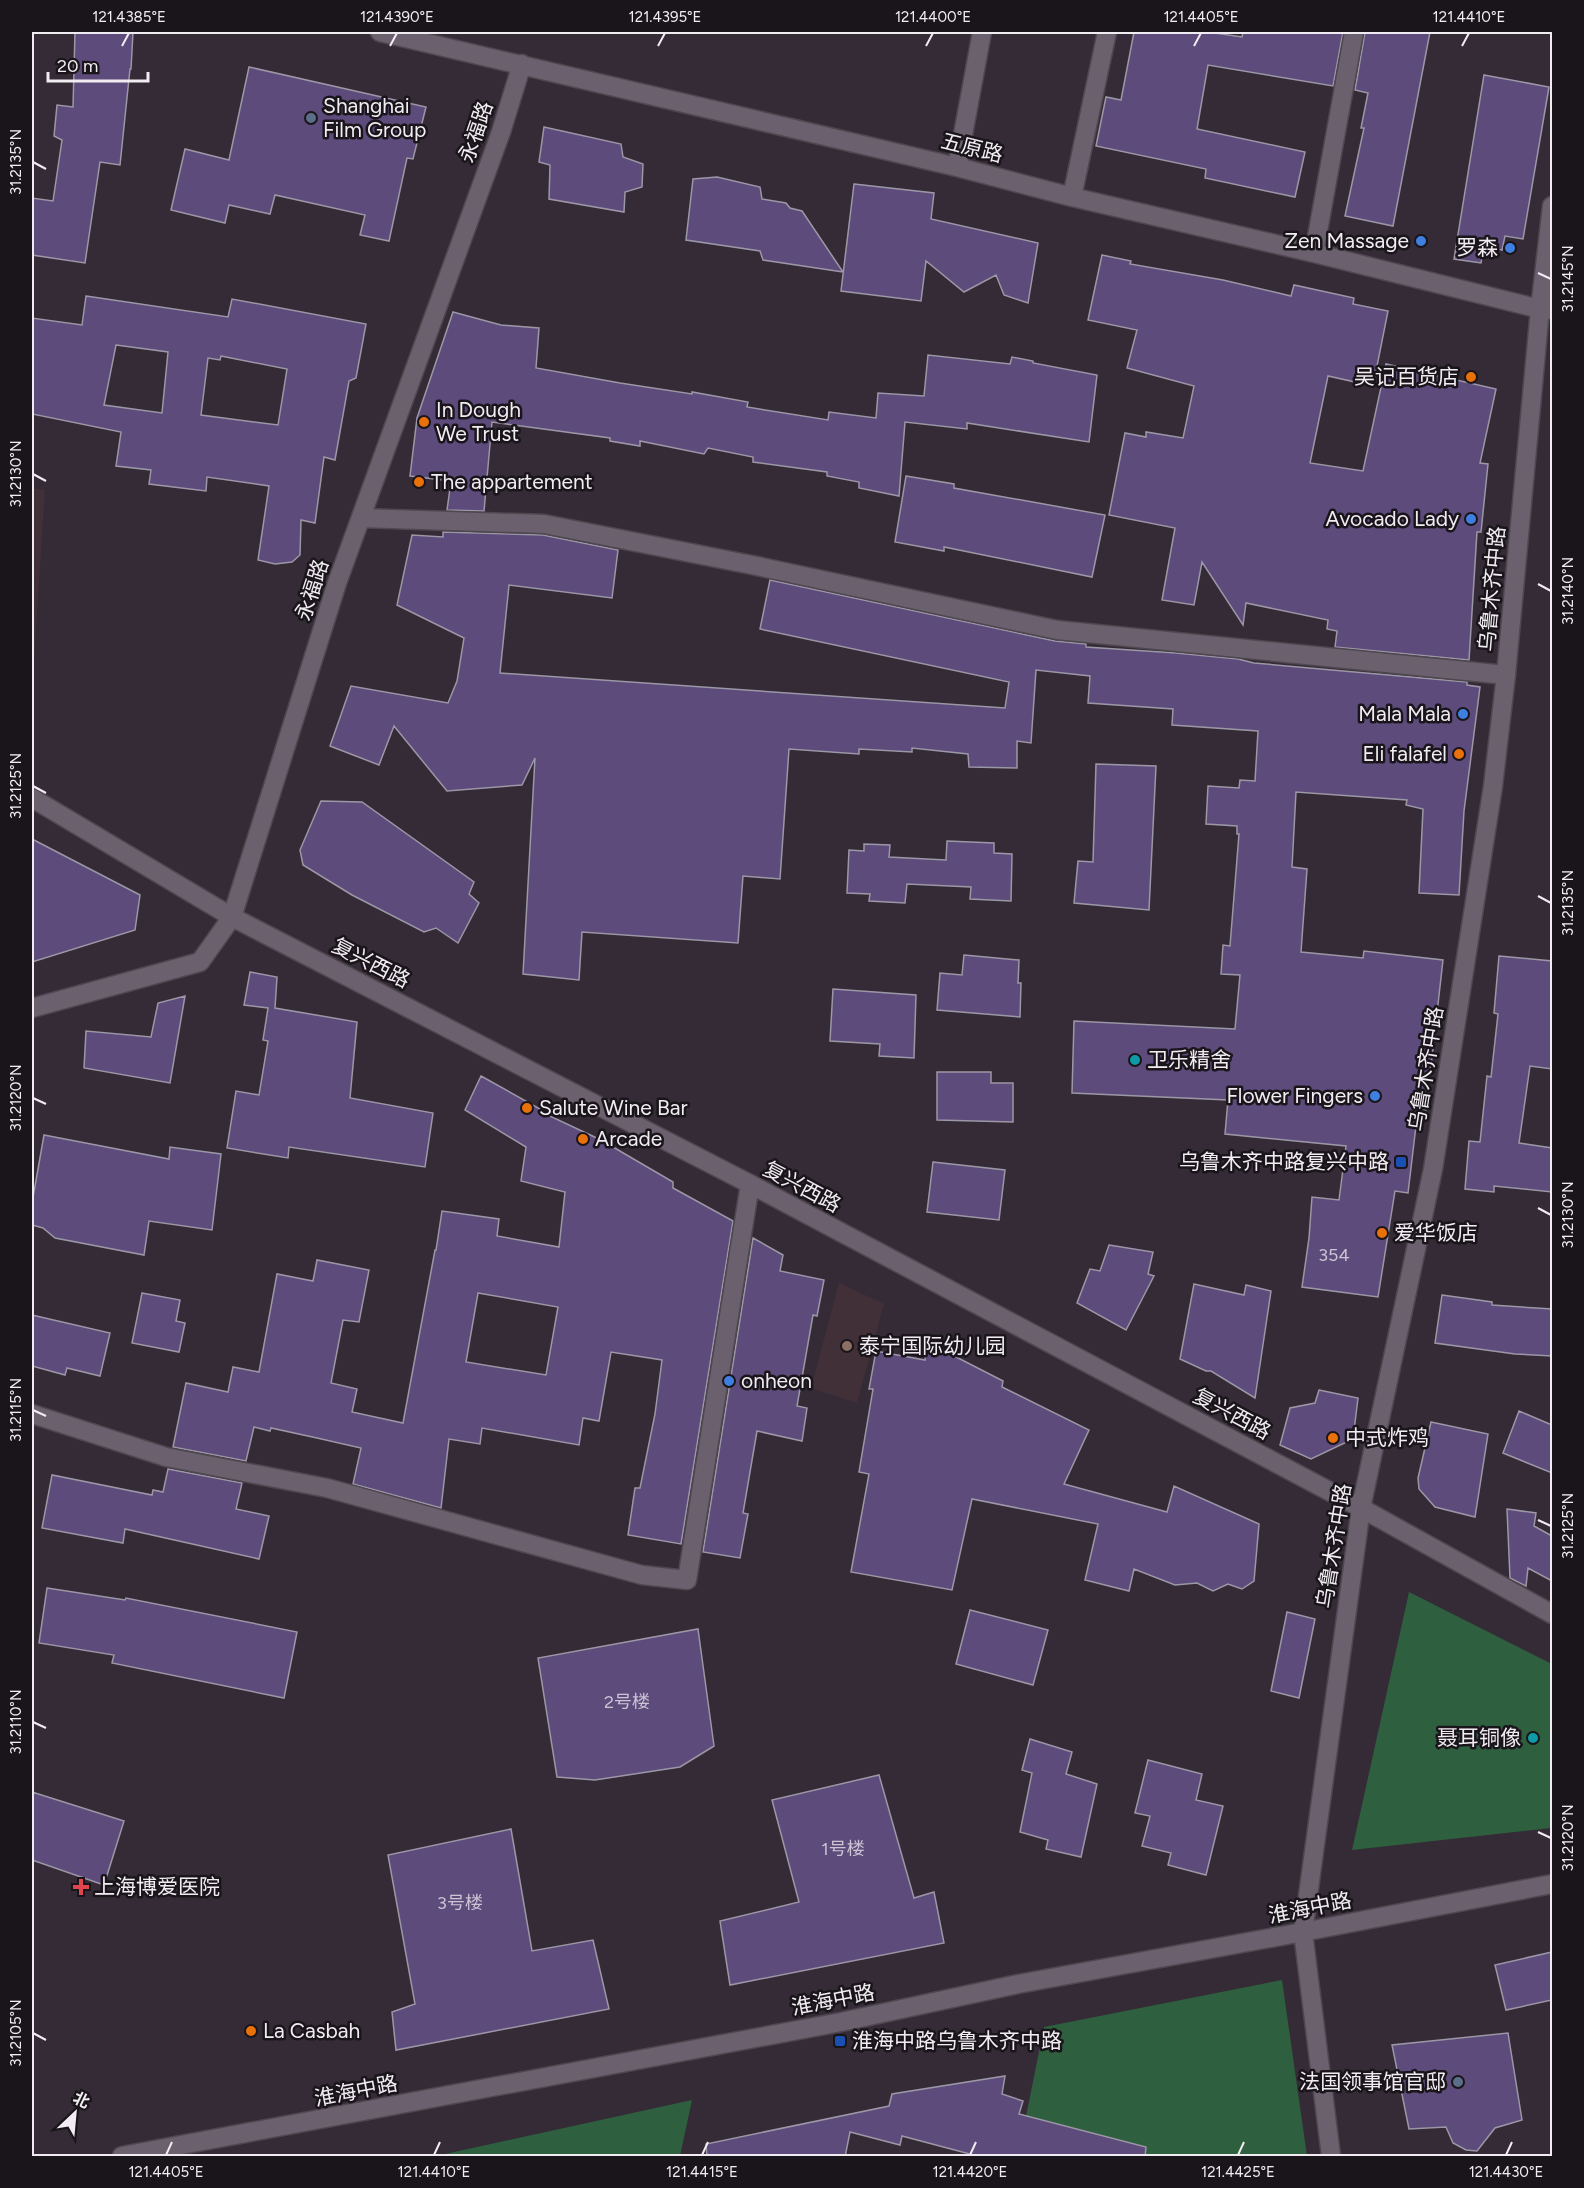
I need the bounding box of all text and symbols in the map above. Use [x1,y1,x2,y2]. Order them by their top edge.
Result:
text: 121.4385°E [92,8,166,26]
text: 121.4390°E [360,8,434,26]
text: 121.4395°E [629,8,701,26]
text: 121.4400°E [895,8,971,26]
text: 121.4405°E [1163,8,1239,26]
text: 121.4410°E [1433,8,1505,26]
scale bar [48,45,148,83]
text: 20 m [57,55,98,77]
place label: Shanghai Film Group [323,93,426,142]
street label: 永福路 [453,98,498,166]
marker: Shanghai Film Group [304,111,318,125]
street label: 五原路 [939,128,1006,167]
text: 31.2135°N [7,129,25,195]
place label: Zen Massage [1285,228,1409,253]
marker: Zen Massage [1414,234,1428,248]
place label: 罗森 [1456,235,1498,260]
marker: 罗森 [1503,241,1517,255]
text: 31.2145°N [1559,245,1577,313]
place label: 吴记百货店 [1354,364,1459,389]
marker: 吴记百货店 [1464,370,1478,384]
place label: In Dough We Trust [436,397,521,446]
marker: In Dough We Trust [417,415,431,429]
text: 31.2130°N [7,441,25,507]
place label: The appartement [431,469,593,494]
marker: The appartement [412,475,426,489]
place label: Avocado Lady [1325,506,1459,531]
marker: Avocado Lady [1464,512,1478,526]
street label: 乌鲁木齐中路 [1474,525,1509,653]
street label: 永福路 [290,556,333,624]
text: 31.2140°N [1559,557,1577,625]
place label: Mala Mala [1358,701,1451,726]
marker: Mala Mala [1456,707,1470,721]
place label: Eli falafel [1362,741,1447,766]
marker: Eli falafel [1452,747,1466,761]
text: 31.2125°N [7,753,25,819]
text: 31.2135°N [1559,870,1577,936]
street label: 复兴西路 [328,932,414,993]
street label: 乌鲁木齐中路 [1403,1005,1448,1133]
place label: 卫乐精舍 [1147,1047,1231,1072]
marker: 卫乐精舍 [1128,1053,1142,1067]
text: 31.2120°N [7,1064,25,1132]
place label: Flower Fingers [1226,1083,1363,1108]
marker: Flower Fingers [1368,1089,1382,1103]
place label: Salute Wine Bar [539,1095,688,1120]
marker: Salute Wine Bar [520,1101,534,1115]
place label: Arcade [595,1126,662,1151]
marker: Arcade [576,1132,590,1146]
place label: 乌鲁木齐中路复兴中路 [1179,1149,1389,1174]
marker: 乌鲁木齐中路复兴中路 [1394,1155,1408,1169]
street label: 复兴西路 [759,1156,845,1217]
text: 31.2130°N [1559,1182,1577,1248]
place label: 爱华饭店 [1394,1220,1478,1245]
marker: 爱华饭店 [1375,1226,1389,1240]
house number: 354 [1318,1244,1350,1266]
place label: 泰宁国际幼儿园 [859,1333,1006,1358]
marker: 泰宁国际幼儿园 [840,1339,854,1353]
place label: onheon [741,1368,812,1393]
marker: onheon [722,1374,736,1388]
text: 31.2115°N [7,1378,25,1442]
street label: 复兴西路 [1189,1383,1275,1444]
place label: 中式炸鸡 [1345,1425,1429,1450]
marker: 中式炸鸡 [1326,1431,1340,1445]
street label: 乌鲁木齐中路 [1311,1482,1356,1610]
text: 31.2125°N [1559,1493,1577,1559]
text: 31.2110°N [7,1689,25,1755]
house number: 2号楼 [604,1691,650,1713]
place label: 聂耳铜像 [1437,1725,1521,1750]
marker: 聂耳铜像 [1526,1731,1540,1745]
text: 31.2120°N [1559,1804,1577,1872]
house number: 1号楼 [821,1838,865,1860]
place label: 上海博爱医院 [94,1874,220,1899]
marker: 上海博爱医院 [72,1878,90,1896]
street label: 淮海中路 [1266,1887,1354,1928]
house number: 3号楼 [437,1892,483,1914]
street label: 淮海中路 [789,1979,877,2020]
text: 31.2105°N [7,1999,25,2067]
place label: La Casbah [263,2018,360,2043]
marker: La Casbah [244,2024,258,2038]
place label: 淮海中路乌鲁木齐中路 [852,2028,1062,2053]
marker: 淮海中路乌鲁木齐中路 [833,2034,847,2048]
place label: 法国领事馆官邸 [1299,2069,1446,2094]
street label: 淮海中路 [312,2070,400,2111]
marker: 法国领事馆官邸 [1451,2075,1465,2089]
north arrow [45,2083,105,2143]
text: 北 [70,2088,93,2112]
text: 121.4405°E [128,2163,204,2181]
text: 121.4410°E [398,2163,470,2181]
text: 121.4415°E [666,2163,738,2181]
text: 121.4420°E [933,2163,1007,2181]
text: 121.4425°E [1201,2163,1275,2181]
text: 121.4430°E [1469,2163,1543,2181]

